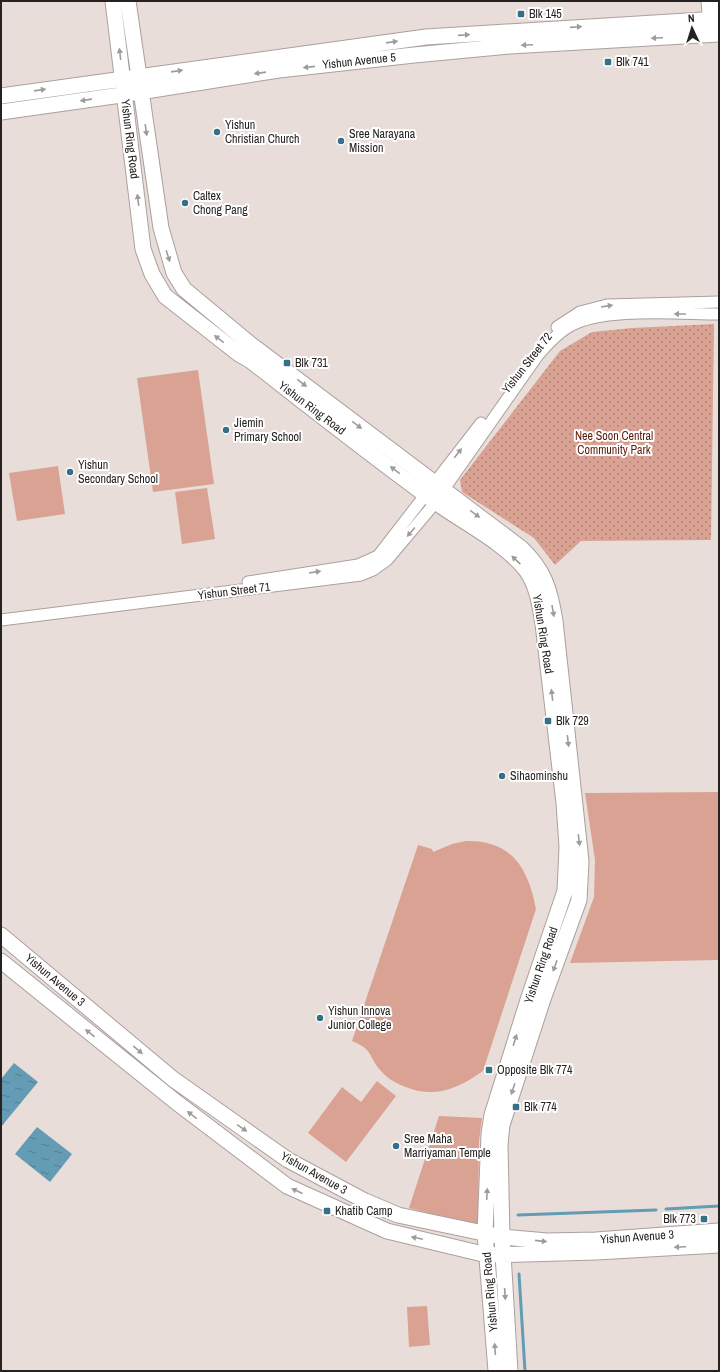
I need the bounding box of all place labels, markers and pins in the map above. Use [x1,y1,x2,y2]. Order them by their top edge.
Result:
place label: Blk 145 [529,6,562,22]
marker: Blk 145 [516,9,526,19]
place label: Blk 741 [616,54,649,70]
marker: Blk 741 [603,57,613,67]
place label: Yishun Christian Church [225,117,299,147]
place label: Sree Narayana Mission [349,126,416,156]
marker: Yishun Christian Church [212,127,222,137]
marker: Sree Narayana Mission [336,136,346,146]
place label: Caltex Chong Pang [193,188,248,218]
marker: Caltex Chong Pang [180,198,190,208]
place label: Blk 731 [295,355,328,371]
marker: Blk 731 [282,358,292,368]
place label: Jiemin Primary School [234,415,301,445]
marker: Jiemin Primary School [221,425,231,435]
place label: Yishun Secondary School [78,457,158,487]
marker: Yishun Secondary School [65,467,75,477]
place label: Blk 729 [556,713,589,729]
marker: Blk 729 [543,716,553,726]
place label: Sihaominshu [510,768,568,784]
marker: Sihaominshu [497,771,507,781]
place label: Yishun Innova Junior College [328,1003,391,1033]
marker: Yishun Innova Junior College [315,1013,325,1023]
place label: Opposite Blk 774 [497,1062,573,1078]
marker: Opposite Blk 774 [484,1065,494,1075]
place label: Blk 774 [524,1099,557,1115]
marker: Blk 774 [511,1102,521,1112]
place label: Sree Maha Marriyaman Temple [404,1131,491,1161]
marker: Sree Maha Marriyaman Temple [391,1141,401,1151]
place label: Khatib Camp [335,1203,392,1219]
marker: Khatib Camp [322,1206,332,1216]
place label: Blk 773 [663,1211,696,1227]
marker: Blk 773 [699,1214,709,1224]

